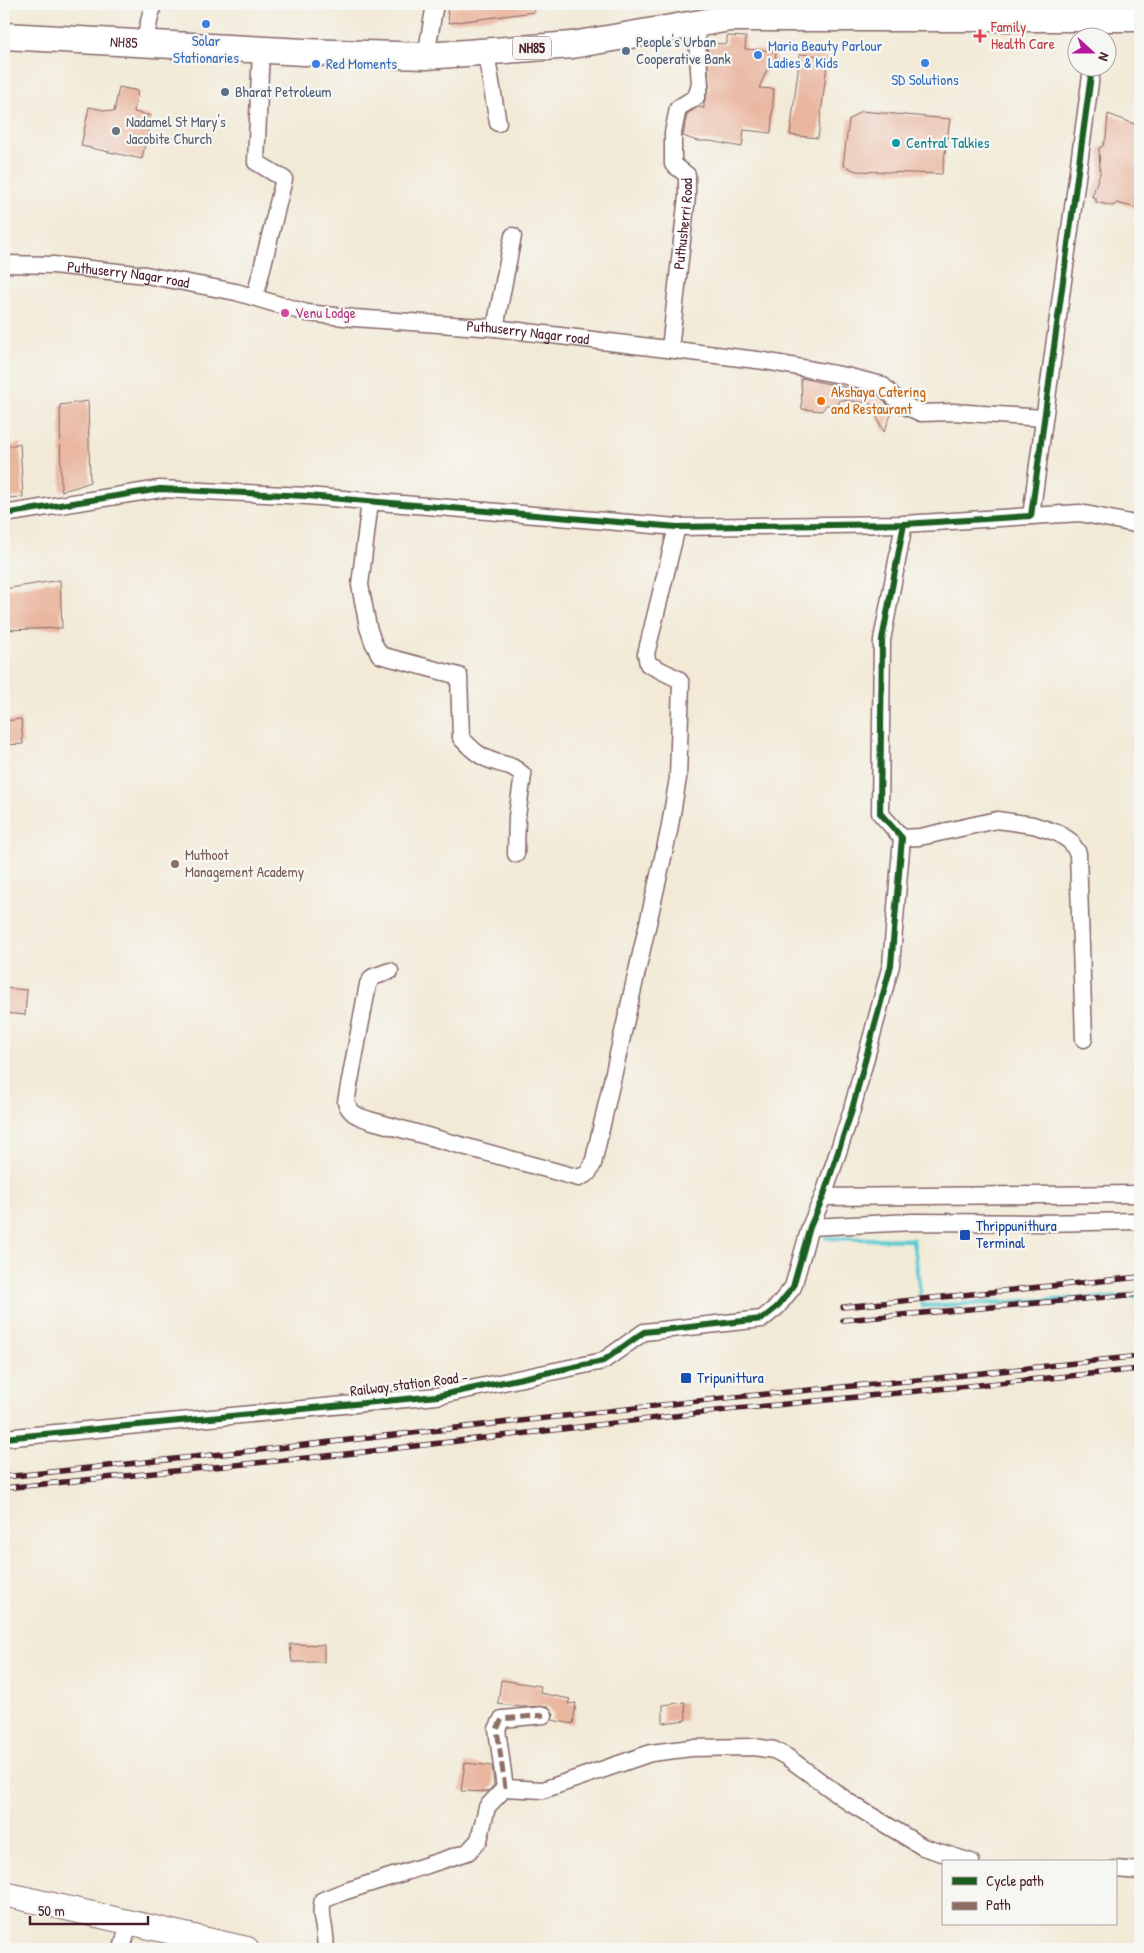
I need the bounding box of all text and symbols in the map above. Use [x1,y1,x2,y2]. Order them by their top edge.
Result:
place label: Family Health Care [990,16,1055,54]
marker: Solar Stationaries [200,18,212,30]
north arrow [1066,28,1116,78]
marker: Family Health Care [973,29,987,43]
place label: Solar Stationaries [173,30,239,68]
street label: NH85 [109,31,139,53]
place label: People's Urban Cooperative Bank [636,31,731,69]
place label: Maria Beauty Parlour Ladies & Kids [768,35,883,73]
road number: NH85 [513,36,551,59]
marker: People's Urban Cooperative Bank [620,45,632,57]
marker: Maria Beauty Parlour Ladies & Kids [752,49,764,61]
text: N [1094,50,1115,64]
place label: Red Moments [326,53,397,74]
marker: SD Solutions [919,57,931,69]
marker: Red Moments [310,58,322,70]
place label: SD Solutions [891,69,959,90]
place label: Bharat Petroleum [235,81,331,102]
marker: Bharat Petroleum [219,86,231,98]
place label: Nadamel St Mary's Jacobite Church [126,111,226,149]
marker: Nadamel St Mary's Jacobite Church [110,125,122,137]
place label: Central Talkies [906,132,990,153]
marker: Central Talkies [890,137,902,149]
street label: Puthusherri Road [668,178,697,271]
street label: Puthuserry Nagar road [66,256,191,293]
place label: Venu Lodge [295,302,356,323]
marker: Venu Lodge [279,307,291,319]
street label: Puthuserry Nagar road [466,315,591,349]
place label: Akshaya Catering and Restaurant [831,381,926,419]
marker: Akshaya Catering and Restaurant [815,395,827,407]
place label: Muthoot Management Academy [185,844,304,882]
marker: Muthoot Management Academy [169,858,181,870]
place label: Thrippunithura Terminal [976,1215,1057,1253]
marker: Thrippunithura Terminal [958,1228,972,1242]
street label: Railway station Road - [349,1366,469,1401]
place label: Tripunittura [697,1367,764,1388]
marker: Tripunittura [679,1371,693,1385]
legend [942,1860,1116,1926]
text: Cycle path [986,1870,1044,1891]
scale bar [30,1893,148,1925]
text: Path [986,1894,1011,1915]
text: 50 m [38,1900,65,1921]

